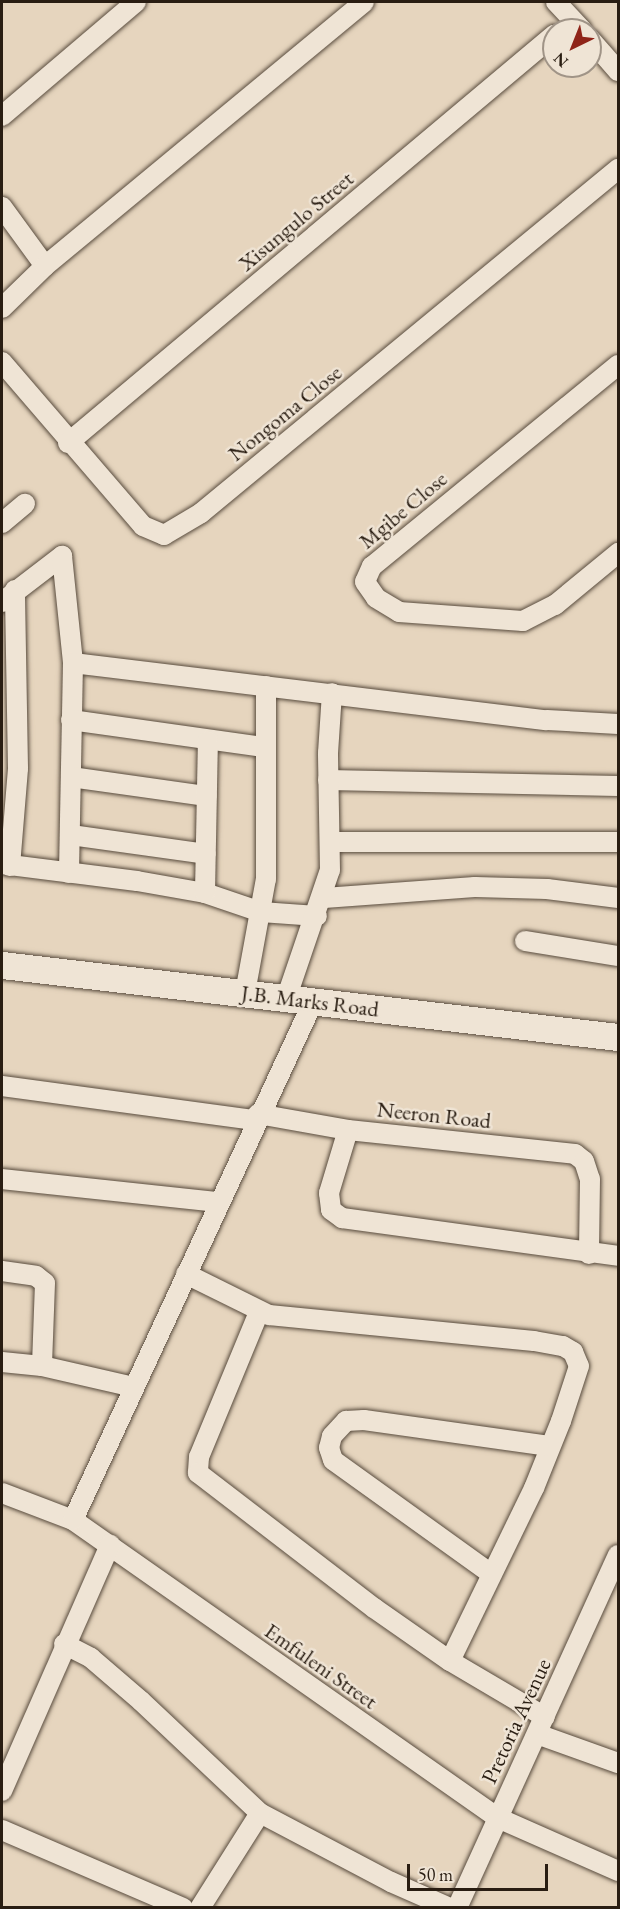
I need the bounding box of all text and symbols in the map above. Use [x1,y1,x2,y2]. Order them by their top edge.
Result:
north arrow [542,18,602,78]
text: N [549,48,573,72]
street label: Xisungulo Street [233,165,359,277]
street label: Nongoma Close [223,359,347,467]
street label: Mgibe Close [354,466,452,554]
street label: J.B. Marks Road [240,979,380,1023]
street label: Neeron Road [376,1096,492,1134]
street label: Emfuleni Street [259,1617,383,1715]
street label: Pretoria Avenue [476,1654,556,1788]
scale bar [410,1852,551,1890]
text: 50 m [418,1863,453,1886]

